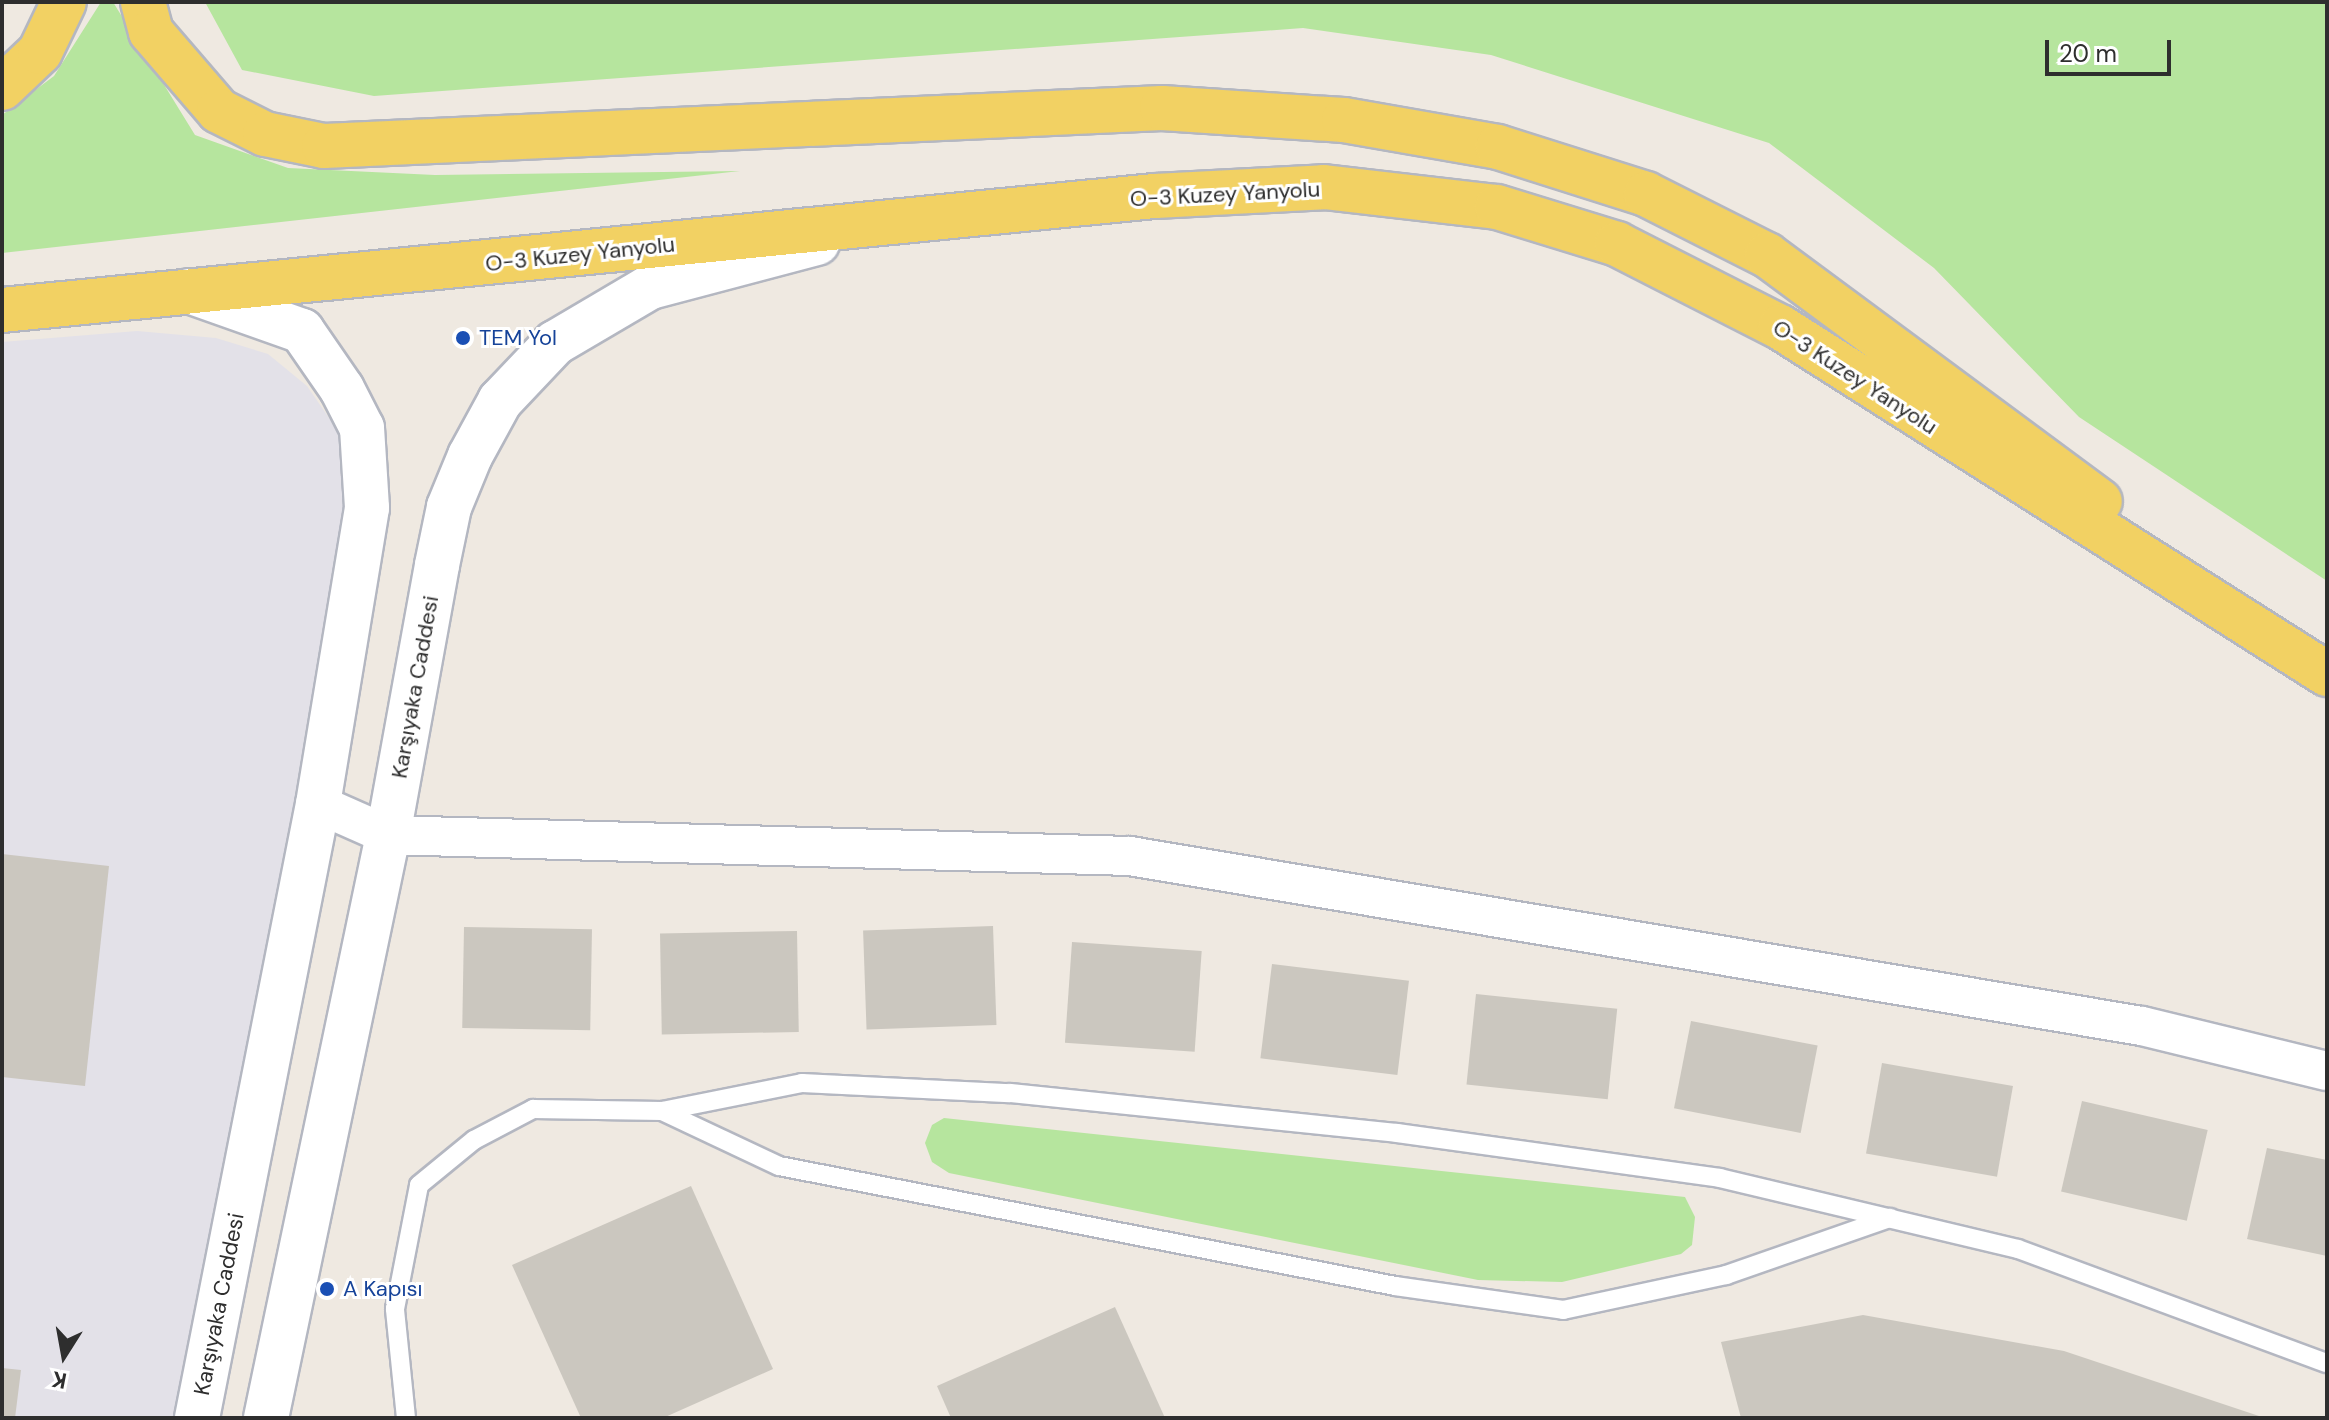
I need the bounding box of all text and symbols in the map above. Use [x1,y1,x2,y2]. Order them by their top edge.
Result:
scale bar [2049,24,2175,74]
text: 20 m [2059,38,2117,69]
street label: O-3 Kuzey Yanyolu [1129,176,1321,212]
street label: O-3 Kuzey Yanyolu [484,231,676,277]
street label: O-3 Kuzey Yanyolu [1768,314,1942,440]
place label: TEM Yol [479,325,557,351]
marker: TEM Yol [454,329,472,347]
street label: Karşıyaka Caddesi [386,594,444,780]
street label: Karşıyaka Caddesi [188,1211,250,1397]
place label: A Kapısı [343,1276,422,1302]
marker: A Kapısı [318,1280,336,1298]
north arrow [24,1316,104,1396]
text: K [50,1364,69,1396]

